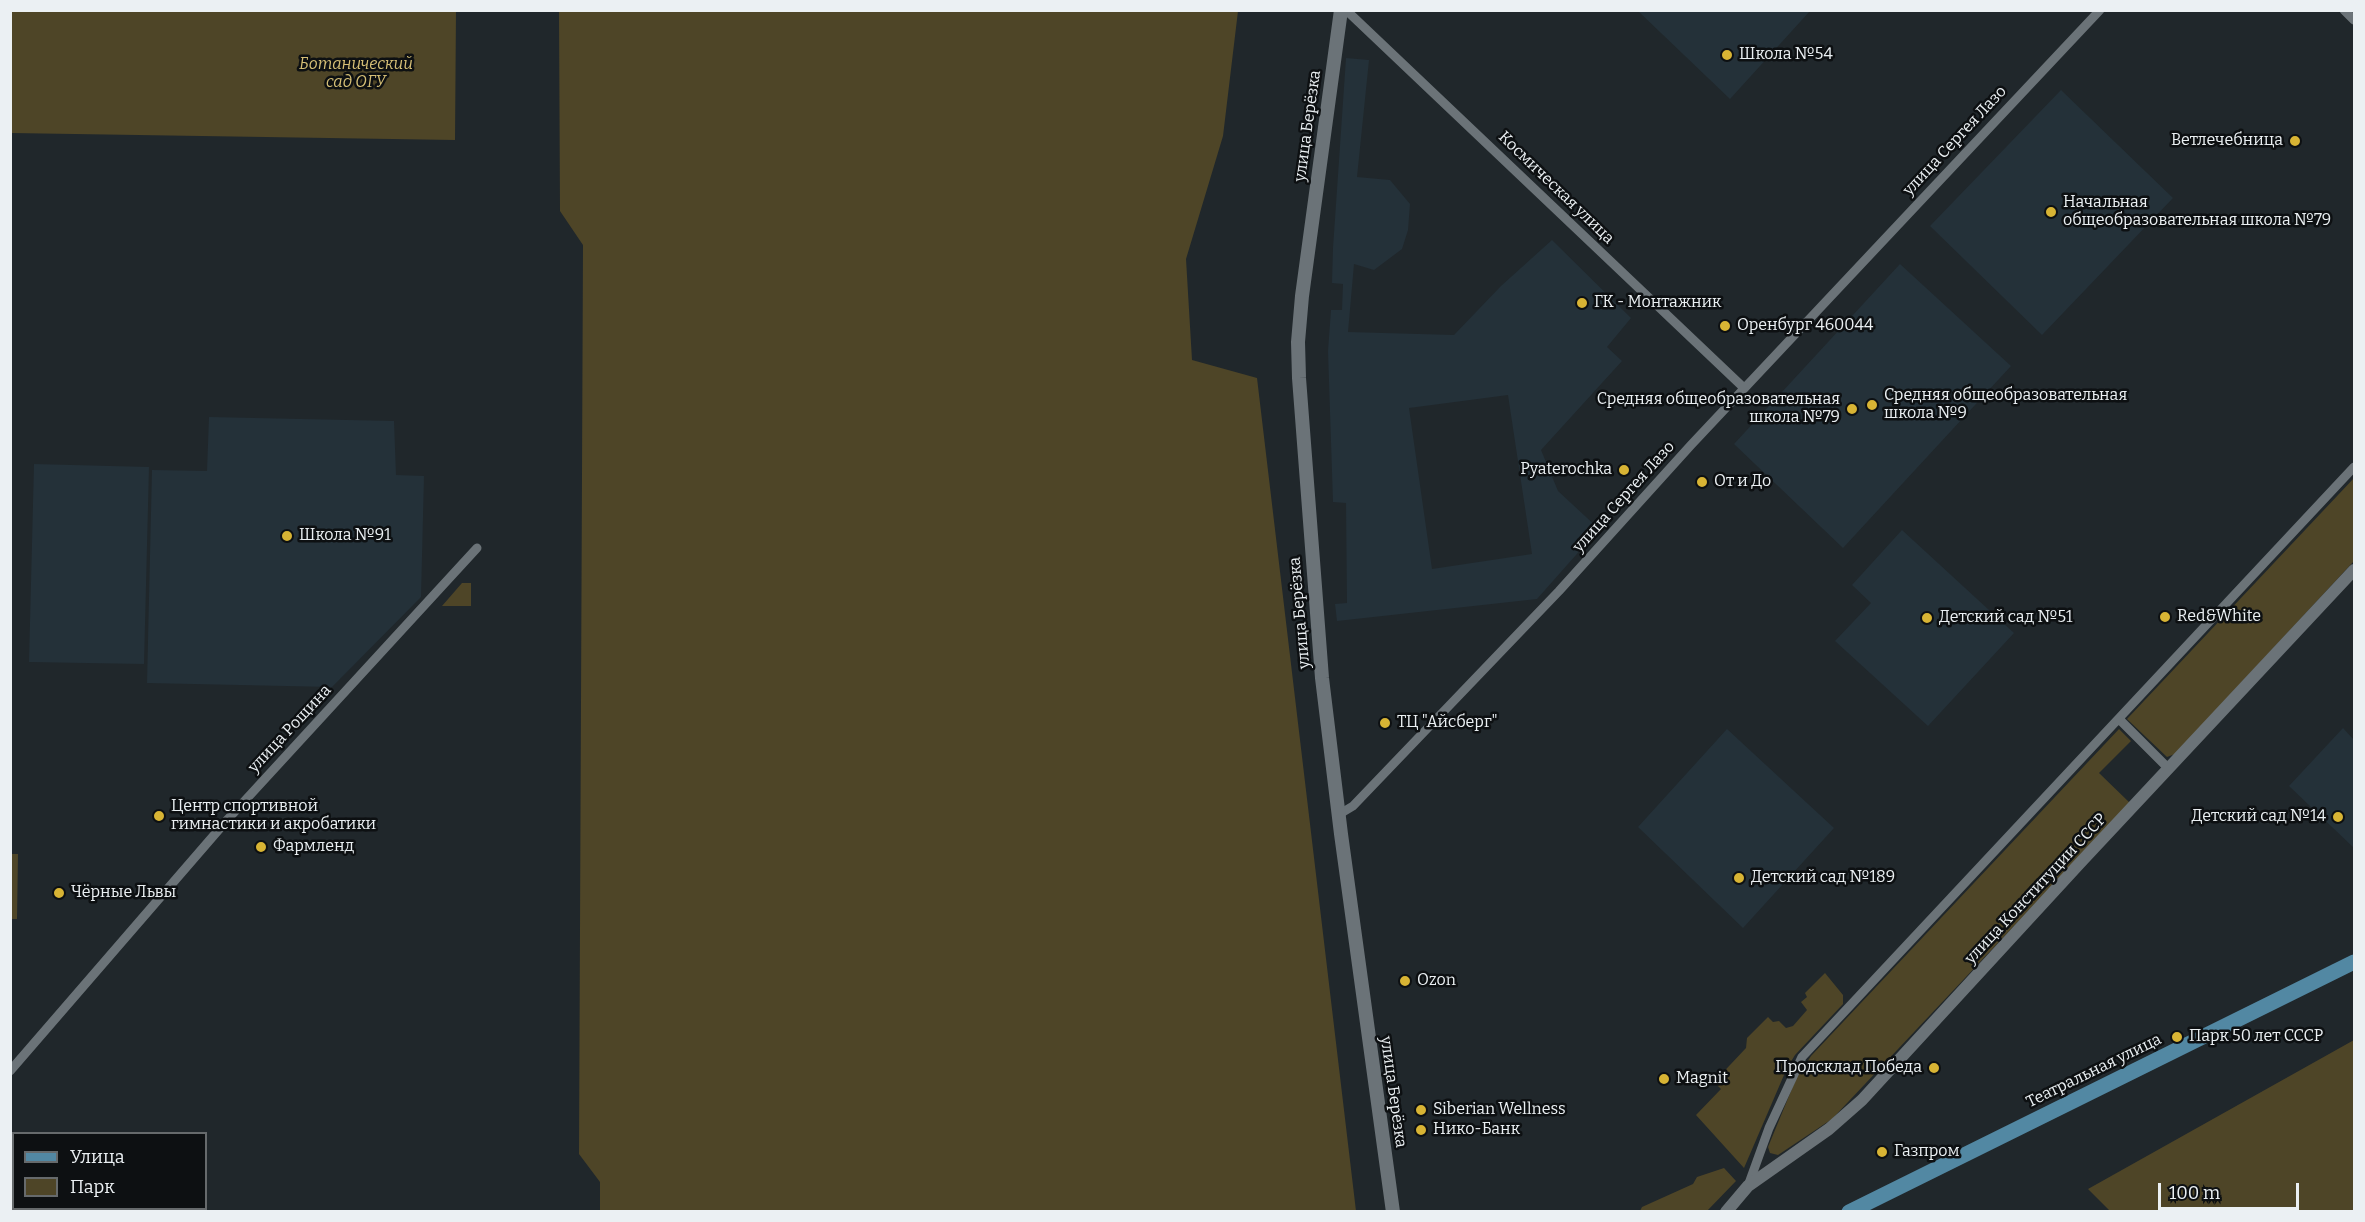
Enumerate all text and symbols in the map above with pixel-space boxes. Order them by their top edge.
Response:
place label: Школа №54 [1739,45,1833,65]
marker: Школа №54 [1720,48,1734,62]
park label: Ботанический сад ОГУ [299,55,413,93]
street label: улица Берёзка [1291,69,1325,183]
street label: улица Сергея Лазо [1899,82,2011,200]
street label: Космическая улица [1494,128,1618,248]
place label: Ветлечебница [2171,131,2283,151]
marker: Ветлечебница [2288,134,2302,148]
place label: Начальная общеобразовательная школа №79 [2063,193,2331,231]
marker: Начальная общеобразовательная школа №79 [2044,205,2058,219]
place label: ГК - Монтажник [1594,293,1722,313]
marker: ГК - Монтажник [1575,296,1589,310]
place label: Оренбург 460044 [1737,316,1873,336]
marker: Оренбург 460044 [1718,319,1732,333]
place label: Средняя общеобразовательная школа №9 [1884,386,2127,424]
place label: Средняя общеобразовательная школа №79 [1597,390,1840,428]
marker: Средняя общеобразовательная школа №9 [1865,398,1879,412]
marker: Средняя общеобразовательная школа №79 [1845,402,1859,416]
street label: улица Сергея Лазо [1569,437,1679,557]
place label: Pyaterochka [1520,460,1612,480]
marker: Pyaterochka [1617,463,1631,477]
place label: От и До [1714,472,1771,492]
marker: От и До [1695,475,1709,489]
place label: Школа №91 [299,526,391,546]
marker: Школа №91 [280,529,294,543]
street label: улица Берёзка [1286,556,1314,670]
place label: Red&White [2177,607,2261,627]
place label: Детский сад №51 [1939,608,2072,628]
marker: Red&White [2158,610,2172,624]
marker: Детский сад №51 [1920,611,1934,625]
street label: улица Рощина [244,681,336,777]
place label: ТЦ "Айсберг" [1397,713,1498,733]
marker: ТЦ "Айсберг" [1378,716,1392,730]
place label: Центр спортивной гимнастики и акробатики [171,797,376,835]
place label: Детский сад №14 [2192,807,2326,827]
marker: Центр спортивной гимнастики и акробатики [152,809,166,823]
street label: улица Конституции СССР [1961,810,2111,968]
marker: Детский сад №14 [2331,810,2345,824]
place label: Фармленд [273,837,354,857]
marker: Фармленд [254,840,268,854]
place label: Детский сад №189 [1751,868,1895,888]
marker: Детский сад №189 [1732,871,1746,885]
place label: Чёрные Львы [71,883,176,903]
marker: Чёрные Львы [52,886,66,900]
place label: Ozon [1417,971,1456,991]
marker: Ozon [1398,974,1412,988]
place label: Парк 50 лет СССР [2189,1027,2323,1047]
street label: Театральная улица [2023,1030,2165,1112]
marker: Парк 50 лет СССР [2170,1030,2184,1044]
street label: улица Берёзка [1376,1035,1410,1149]
place label: Продсклад Победа [1775,1058,1922,1078]
marker: Продсклад Победа [1927,1061,1941,1075]
place label: Magnit [1676,1069,1728,1089]
marker: Magnit [1657,1072,1671,1086]
place label: Siberian Wellness [1433,1100,1566,1120]
marker: Siberian Wellness [1414,1103,1428,1117]
place label: Нико-Банк [1433,1120,1520,1140]
marker: Нико-Банк [1414,1123,1428,1137]
legend [12,1132,207,1210]
place label: Газпром [1894,1142,1960,1162]
marker: Газпром [1875,1145,1889,1159]
text: Улица [70,1146,125,1168]
scale bar [2161,1171,2302,1209]
text: Парк [70,1176,115,1198]
text: 100 m [2169,1182,2220,1204]

